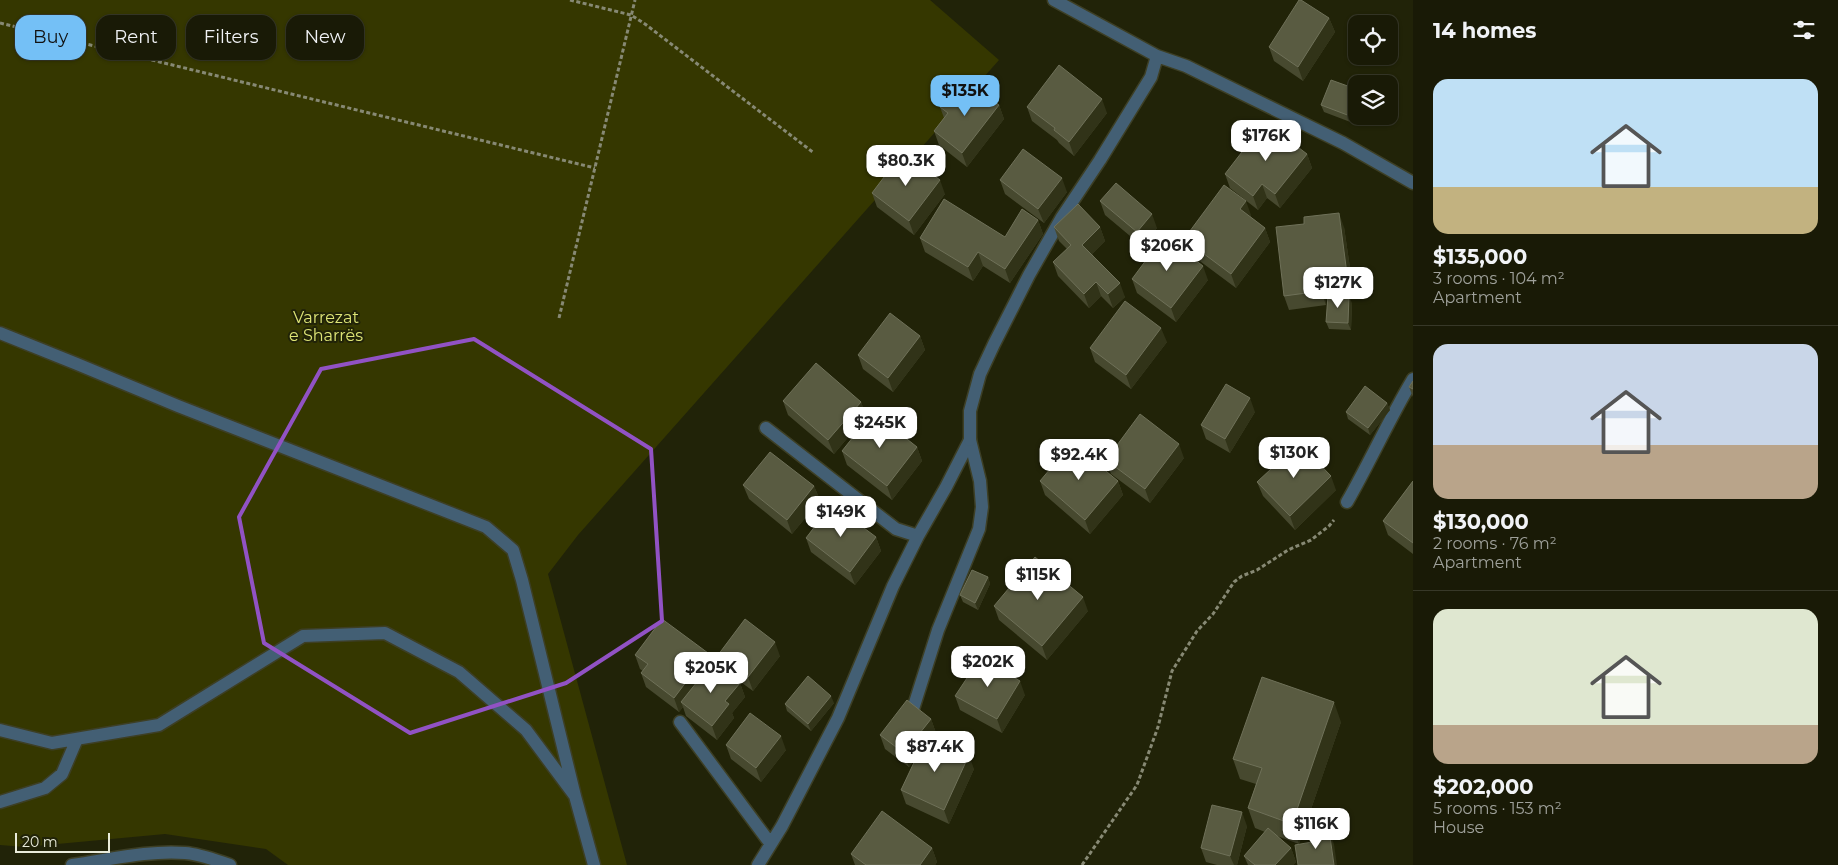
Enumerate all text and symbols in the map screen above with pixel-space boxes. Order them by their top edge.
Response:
chip: Buy [15,15,86,60]
chip: Rent [96,15,176,60]
chip: Filters [186,15,276,60]
chip: New [286,15,364,60]
map controls [1348,15,1398,125]
button: locate [1348,15,1398,65]
icon: filters [1790,16,1818,44]
text: 14 homes [1433,18,1537,43]
pin: $135K [930,74,1000,117]
button: layers [1348,75,1398,125]
text: $135K [942,81,989,100]
icon: home [1581,111,1671,201]
pin: $176K [1231,120,1301,162]
text: $176K [1242,126,1290,145]
pin: $80.3K [865,144,947,187]
text: $80.3K [877,151,935,170]
pin: $206K [1132,230,1202,272]
text: $206K [1141,236,1193,255]
text: $135,000 [1433,244,1527,269]
pin: $127K [1303,266,1373,309]
text: 3 rooms · 104 m² [1433,269,1565,288]
text: $127K [1314,273,1362,292]
text: Apartment [1433,288,1522,307]
park label: Varrezat e Sharrës [289,308,363,345]
icon: home [1581,377,1671,467]
pin: $245K [845,406,915,449]
text: $245K [854,413,906,432]
pin: $130K [1259,436,1329,479]
pin: $92.4K [1038,438,1120,481]
text: $130K [1270,443,1318,462]
text: $92.4K [1051,445,1107,464]
pin: $149K [806,496,876,538]
text: $149K [816,502,866,521]
text: $130,000 [1433,509,1529,534]
text: 2 rooms · 76 m² [1433,534,1557,553]
text: Apartment [1433,553,1522,572]
pin: $115K [1003,558,1073,601]
text: $115K [1016,565,1060,584]
icon: home [1581,642,1671,732]
pin: $202K [953,646,1023,688]
pin: $205K [676,652,746,694]
text: $202K [962,652,1014,671]
text: $205K [685,658,737,677]
pin: $87.4K [894,730,976,773]
text: $87.4K [907,737,963,756]
text: $202,000 [1433,774,1534,799]
text: 5 rooms · 153 m² [1433,799,1562,818]
pin: $116K [1281,808,1351,850]
text: $116K [1294,814,1338,833]
text: House [1433,818,1484,837]
scale bar [15,830,110,853]
text: 20 m [22,833,58,851]

